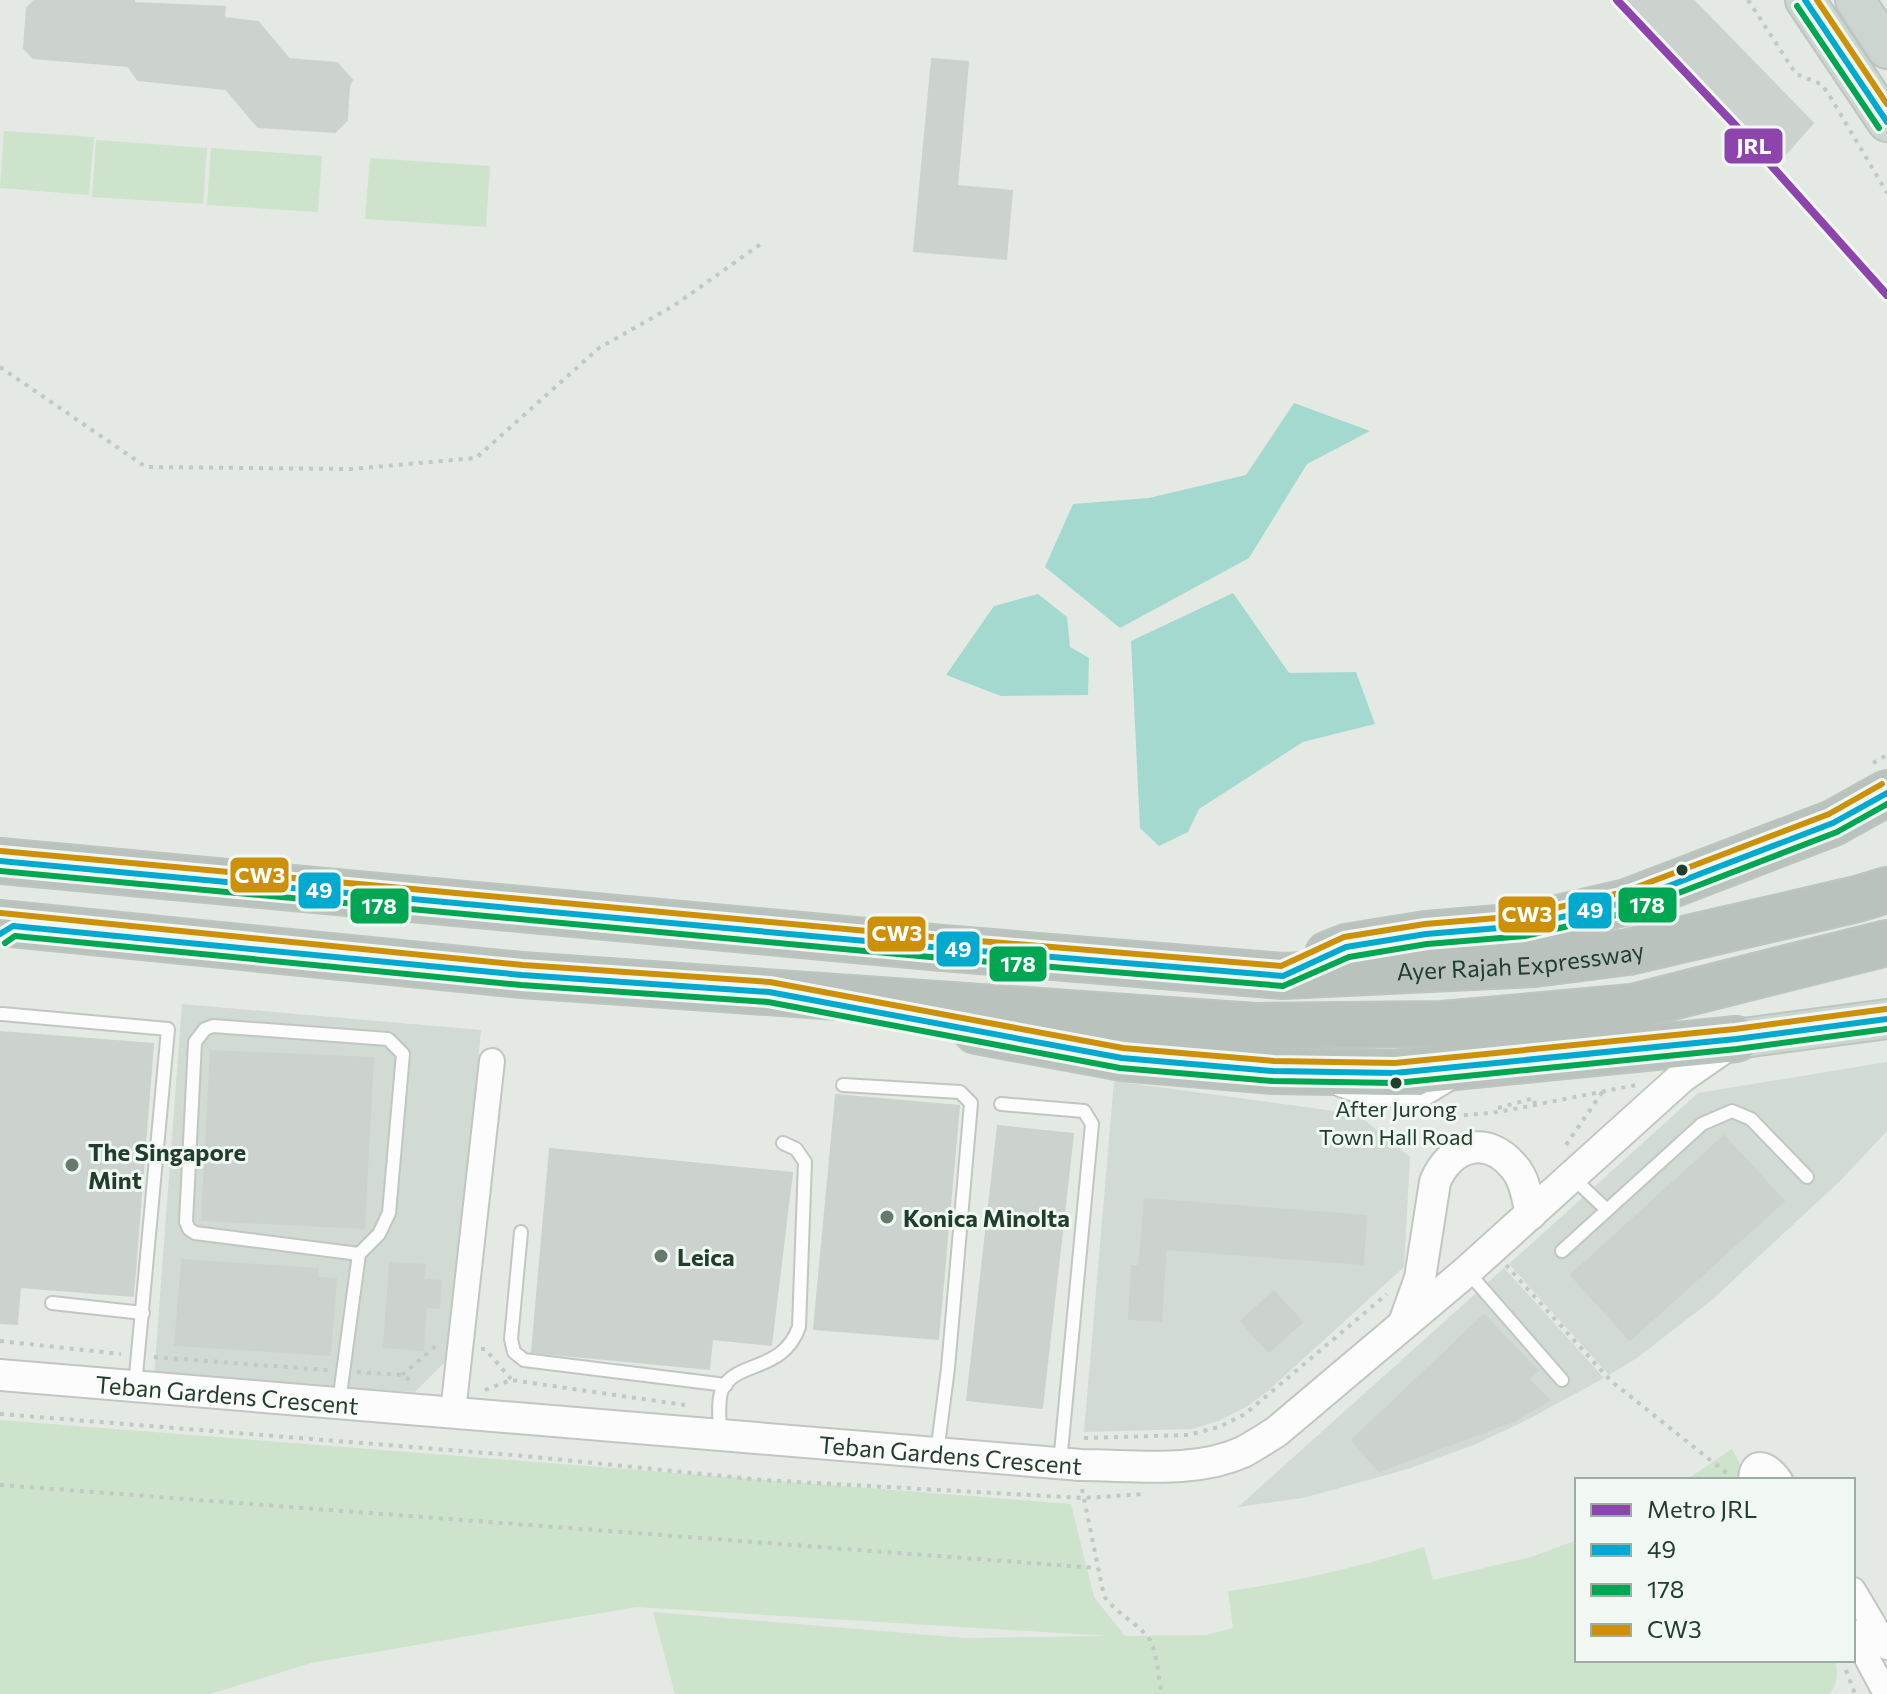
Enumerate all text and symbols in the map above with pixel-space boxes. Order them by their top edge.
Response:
line badge: JRL [1723,127,1784,165]
text: JRL [1736,132,1772,159]
line badge: CW3 [229,856,290,894]
text: CW3 [235,861,285,888]
unlabelled marker [1674,862,1690,878]
line badge: 49 [297,871,342,910]
text: 49 [305,876,333,903]
line badge: 178 [1617,886,1678,924]
line badge: 178 [349,887,410,925]
line badge: 49 [1567,891,1613,930]
text: 178 [1629,891,1665,918]
text: 178 [361,892,397,919]
line badge: CW3 [1497,895,1557,934]
text: 49 [1576,896,1604,923]
text: CW3 [1502,900,1552,927]
line badge: CW3 [866,915,927,953]
text: CW3 [872,919,922,946]
line badge: 49 [935,930,981,968]
street label: Ayer Rajah Expressway [1396,934,1647,985]
text: 49 [944,935,972,962]
line badge: 178 [988,945,1048,983]
text: 178 [1000,950,1036,977]
marker: After Jurong Town Hall Road [1388,1075,1404,1091]
place label: After Jurong Town Hall Road [1319,1095,1473,1150]
place label: The Singapore Mint [88,1137,246,1194]
marker: The Singapore Mint [63,1156,81,1174]
place label: Konica Minolta [903,1203,1070,1232]
marker: Konica Minolta [878,1208,896,1226]
place label: Leica [677,1242,735,1271]
marker: Leica [652,1247,670,1265]
street label: Teban Gardens Crescent [95,1369,360,1419]
street label: Teban Gardens Crescent [818,1429,1084,1480]
legend [1575,1478,1855,1662]
text: Metro JRL [1647,1494,1757,1523]
text: 49 [1647,1534,1676,1563]
text: 178 [1647,1574,1684,1603]
text: CW3 [1647,1614,1702,1643]

